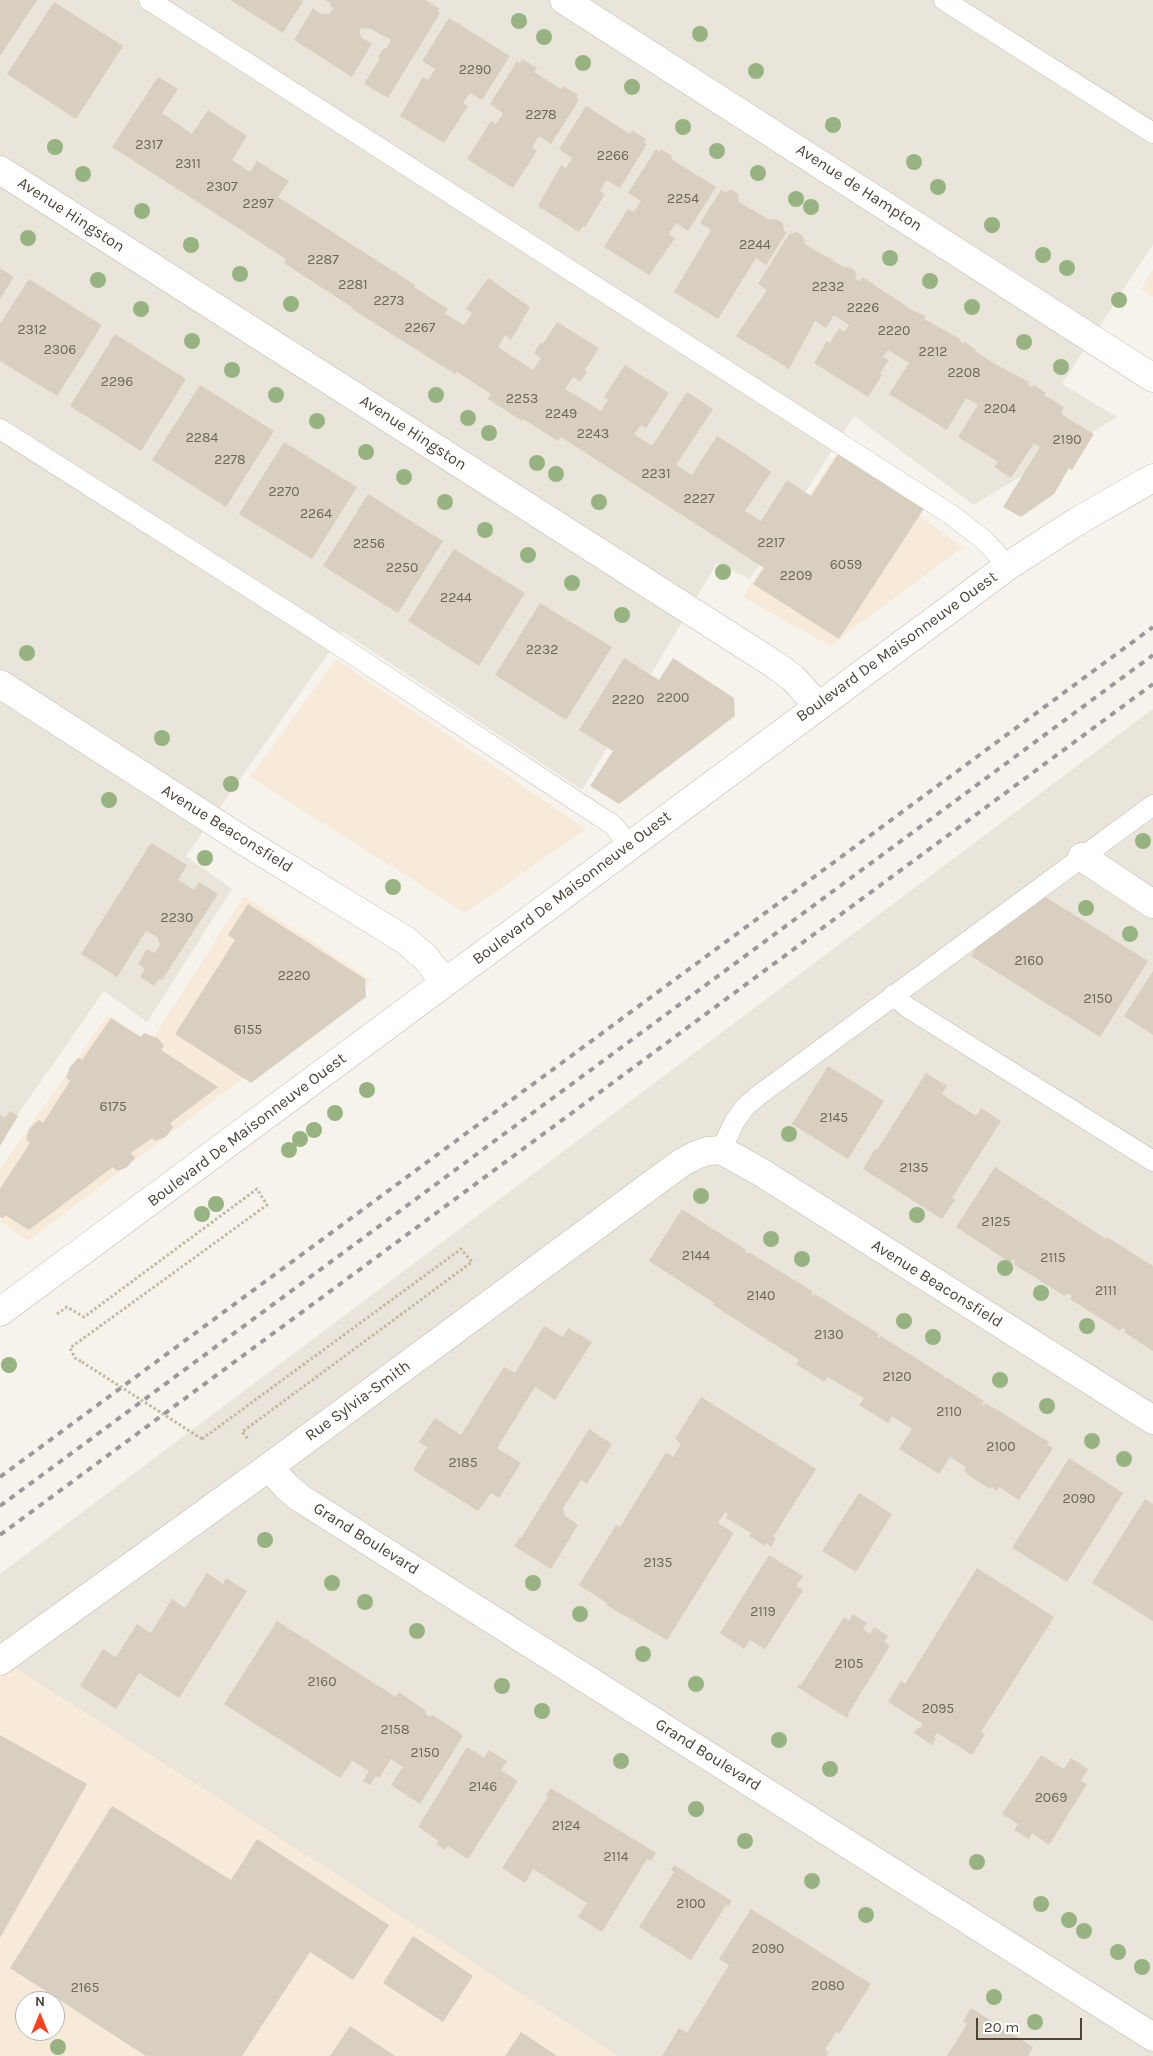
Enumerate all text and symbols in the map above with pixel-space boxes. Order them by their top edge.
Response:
house number: 2290 [459,62,491,78]
house number: 2278 [525,107,557,123]
house number: 2317 [135,137,163,153]
street label: Avenue de Hampton [792,140,926,236]
house number: 2266 [597,148,629,164]
house number: 2311 [175,156,201,172]
street label: Avenue Hingston [14,173,128,257]
house number: 2307 [206,179,238,195]
house number: 2254 [667,191,699,207]
house number: 2297 [243,196,273,212]
house number: 2244 [739,237,771,253]
house number: 2287 [307,252,339,268]
house number: 2281 [338,277,368,293]
house number: 2232 [812,279,844,295]
house number: 2273 [373,293,405,309]
house number: 2226 [847,300,879,316]
house number: 2267 [405,320,435,336]
house number: 2312 [17,322,47,338]
house number: 2220 [878,323,910,339]
house number: 2306 [44,342,76,358]
house number: 2212 [919,344,947,360]
house number: 2208 [947,365,981,381]
house number: 2296 [101,374,133,390]
street label: Avenue Hingston [356,391,470,475]
house number: 2253 [506,391,538,407]
house number: 2204 [984,401,1016,417]
house number: 2249 [545,406,577,422]
house number: 2243 [577,426,609,442]
house number: 2284 [186,430,218,446]
house number: 2190 [1052,432,1082,448]
house number: 2278 [214,452,246,468]
house number: 2231 [641,466,671,482]
house number: 2270 [268,484,300,500]
house number: 2227 [684,491,714,507]
house number: 2264 [300,506,332,522]
house number: 2217 [757,535,785,551]
house number: 2256 [353,536,385,552]
house number: 6059 [830,557,862,573]
house number: 2250 [386,560,418,576]
house number: 2209 [780,568,812,584]
street label: Boulevard De Maisonneuve Ouest [793,568,1001,726]
house number: 2244 [440,590,472,606]
house number: 2232 [526,642,558,658]
house number: 2200 [657,690,689,706]
house number: 2220 [612,692,644,708]
street label: Avenue Beaconsfield [158,781,296,877]
street label: Boulevard De Maisonneuve Ouest [469,807,675,969]
house number: 2230 [161,910,193,926]
house number: 2160 [1014,953,1044,969]
house number: 2220 [278,968,310,984]
house number: 2150 [1084,991,1112,1007]
house number: 6155 [234,1022,262,1038]
street label: Boulevard De Maisonneuve Ouest [144,1049,350,1211]
house number: 6175 [99,1099,127,1115]
house number: 2145 [820,1110,848,1126]
house number: 2135 [900,1160,928,1176]
house number: 2125 [982,1214,1010,1230]
street label: Avenue Beaconsfield [868,1236,1006,1332]
house number: 2144 [682,1248,710,1264]
house number: 2115 [1040,1250,1066,1266]
house number: 2111 [1095,1283,1117,1299]
house number: 2140 [747,1288,775,1304]
house number: 2130 [814,1327,844,1343]
street label: Rue Sylvia-Smith [302,1356,414,1446]
house number: 2120 [882,1369,912,1385]
house number: 2110 [936,1404,962,1420]
house number: 2100 [986,1439,1016,1455]
house number: 2185 [448,1455,478,1471]
house number: 2090 [1063,1491,1095,1507]
street label: Grand Boulevard [310,1499,422,1579]
house number: 2135 [644,1555,672,1571]
house number: 2119 [750,1604,776,1620]
house number: 2105 [835,1656,863,1672]
house number: 2160 [307,1674,337,1690]
house number: 2095 [922,1701,954,1717]
street label: Grand Boulevard [652,1715,764,1795]
house number: 2158 [380,1722,410,1738]
house number: 2150 [411,1745,439,1761]
house number: 2146 [469,1779,497,1795]
house number: 2069 [1035,1790,1067,1806]
house number: 2124 [552,1818,580,1834]
house number: 2114 [603,1849,629,1865]
house number: 2100 [676,1896,706,1912]
house number: 2090 [752,1941,784,1957]
house number: 2080 [811,1978,845,1994]
house number: 2165 [71,1980,99,1996]
north arrow [15,1991,65,2041]
text: N [35,1993,45,2010]
scale bar [978,2008,1084,2040]
text: 20 m [984,2018,1019,2036]

